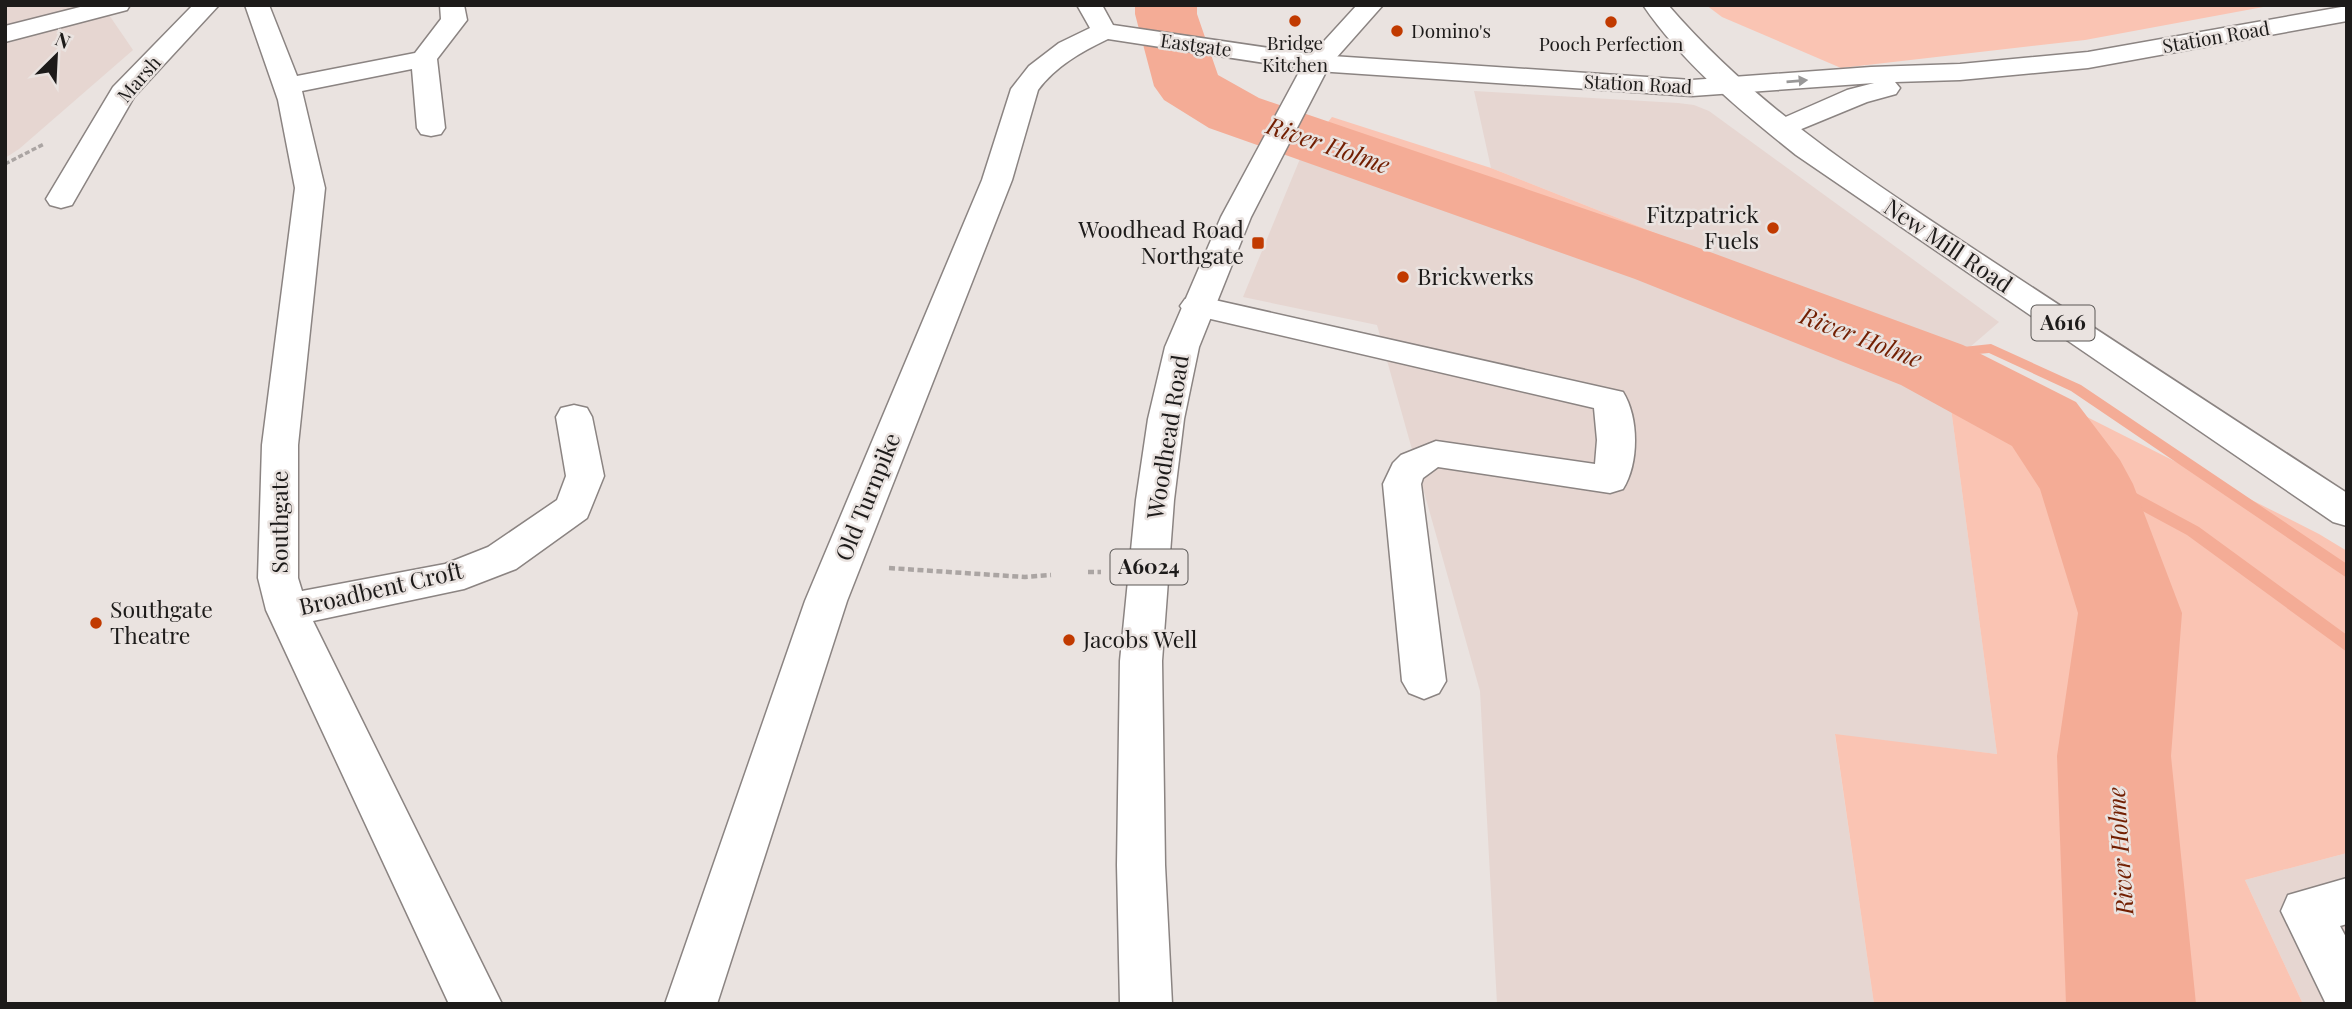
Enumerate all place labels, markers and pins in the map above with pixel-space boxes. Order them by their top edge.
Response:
marker: Bridge Kitchen [1287,13,1303,29]
marker: Pooch Perfection [1603,14,1619,30]
place label: Domino's [1411,17,1491,43]
marker: Domino's [1389,23,1405,39]
place label: Bridge Kitchen [1262,29,1329,77]
place label: Pooch Perfection [1539,30,1684,56]
place label: Fitzpatrick Fuels [1646,198,1759,255]
place label: Woodhead Road Northgate [1077,213,1244,270]
marker: Fitzpatrick Fuels [1765,220,1781,236]
marker: Woodhead Road Northgate [1250,235,1266,251]
place label: Brickwerks [1417,260,1534,291]
marker: Brickwerks [1395,269,1411,285]
place label: Southgate Theatre [110,593,213,650]
marker: Southgate Theatre [88,615,104,631]
place label: Jacobs Well [1082,623,1198,654]
marker: Jacobs Well [1061,632,1077,648]

